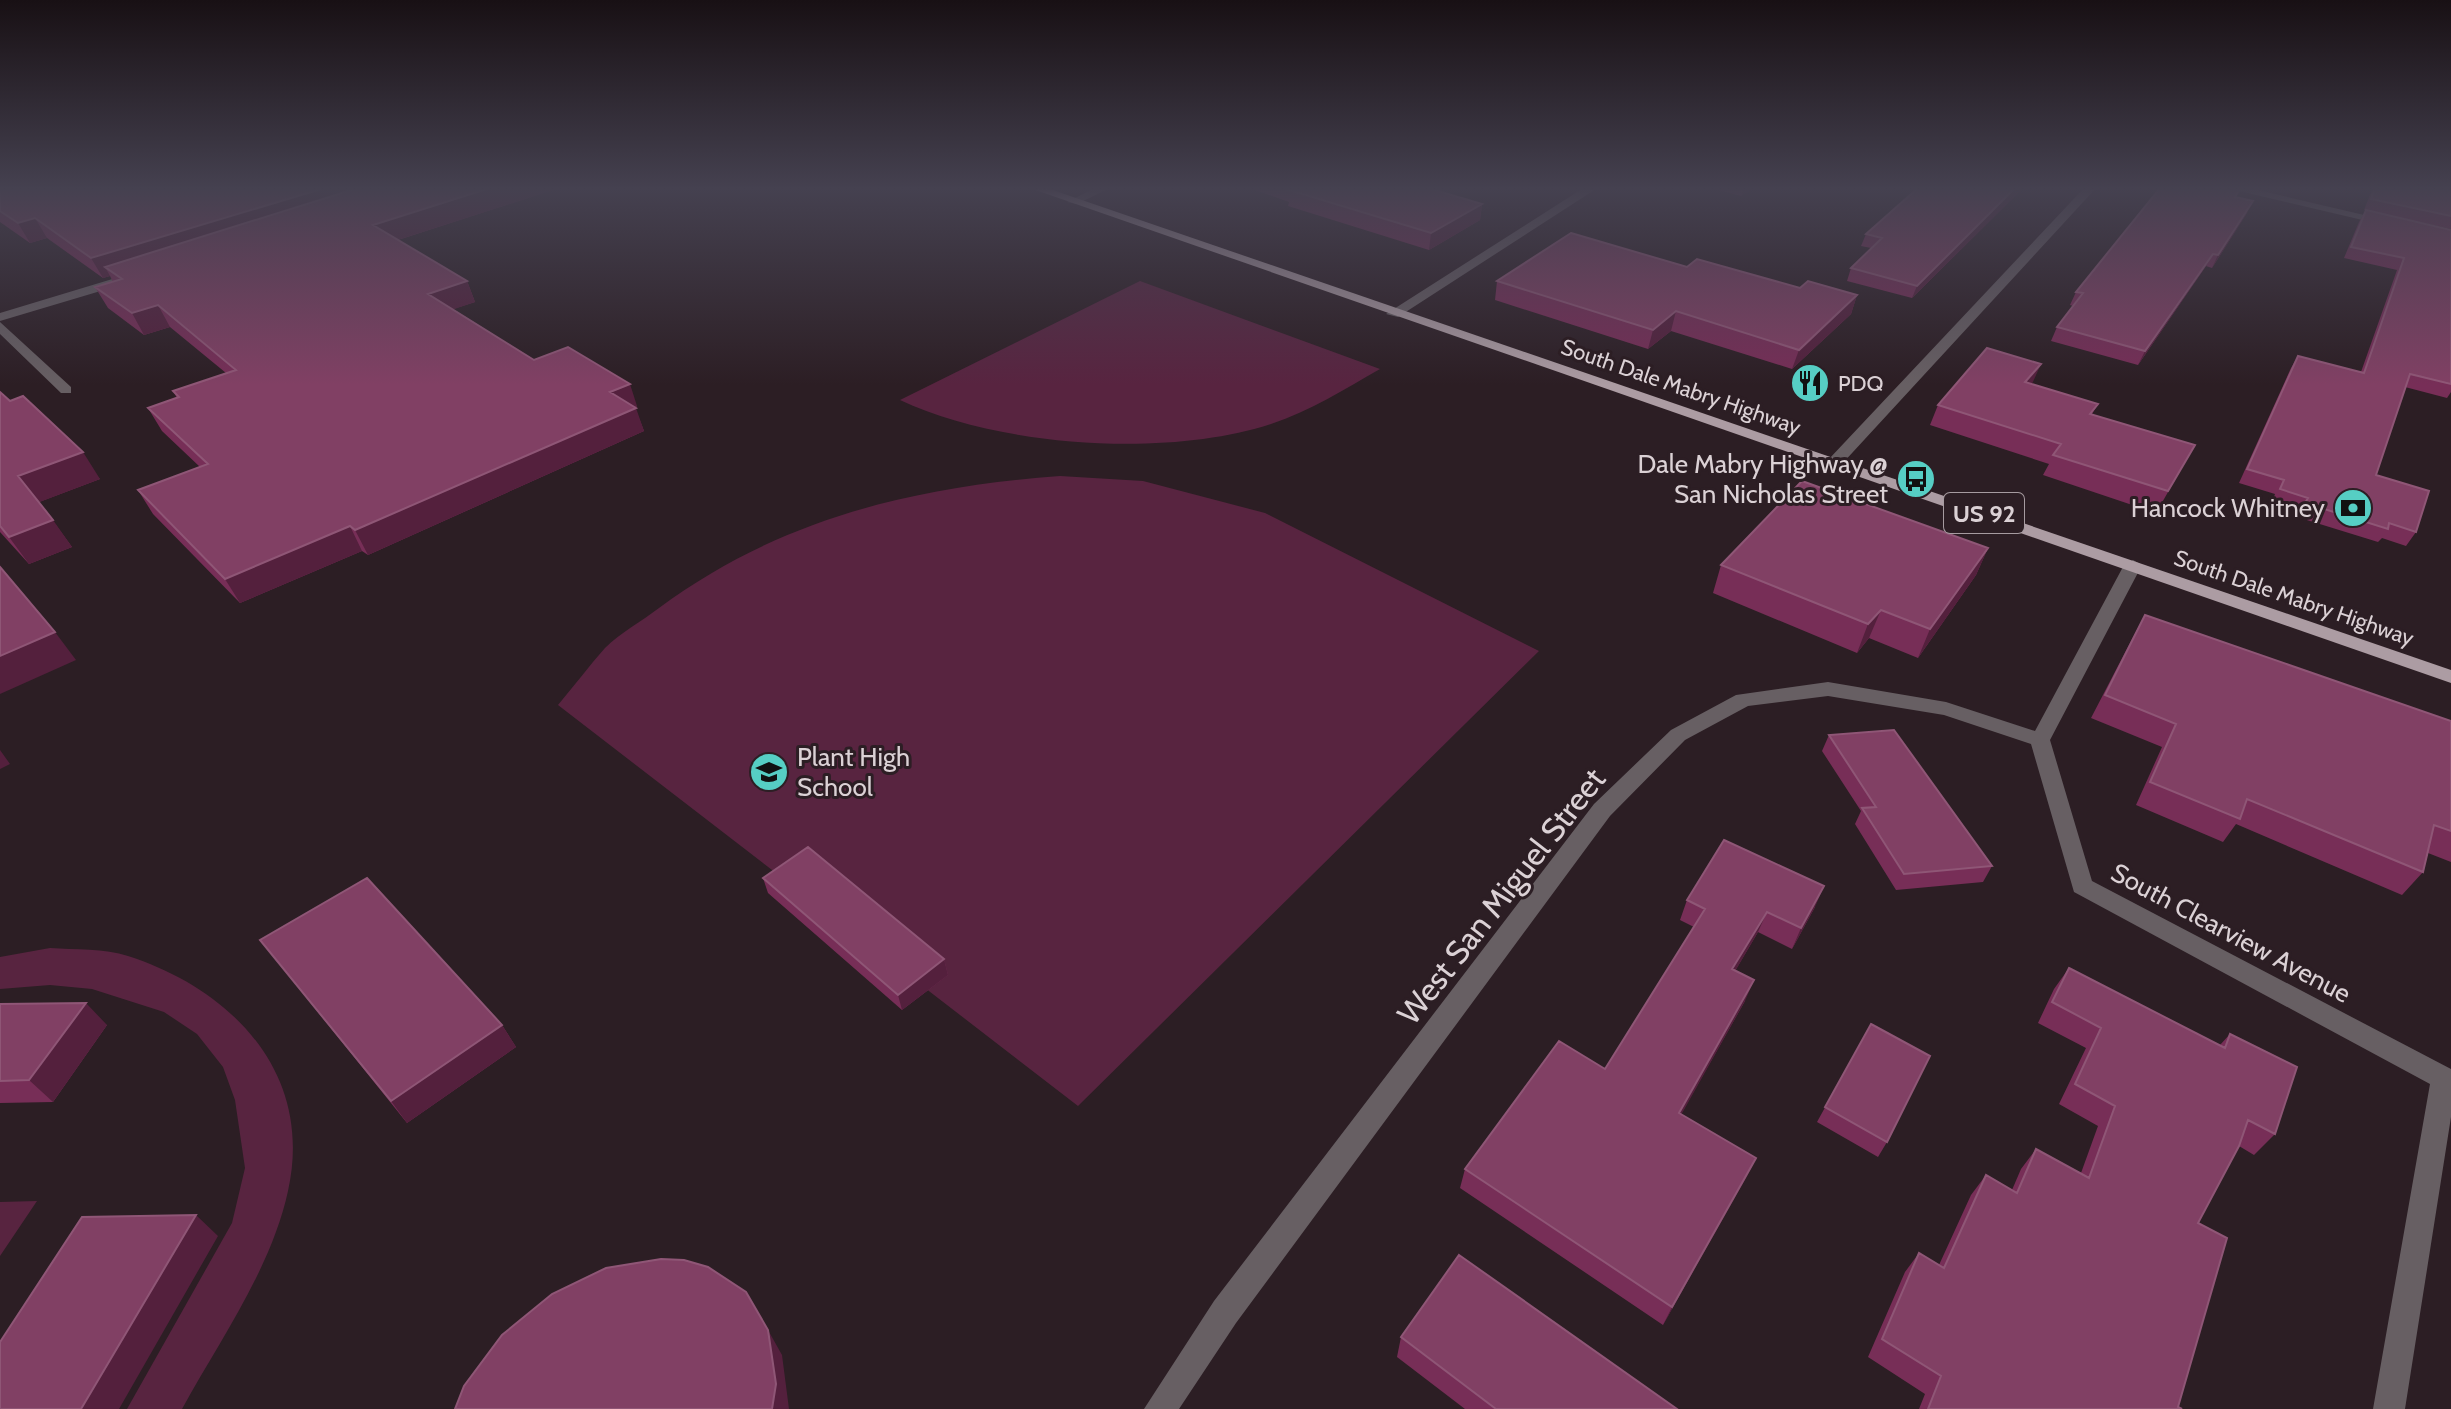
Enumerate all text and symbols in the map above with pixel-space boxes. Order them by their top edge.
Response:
street label: South Dale Mabry Highway [1558,333,1804,441]
restaurant icon: PDQ [1789,362,1831,404]
place label: PDQ [1838,370,1884,397]
place label: Dale Mabry Highway @ San Nicholas Street [1638,448,1888,510]
bus stop icon: Dale Mabry Highway @ San Nicholas Street [1895,458,1937,500]
bank icon: Hancock Whitney [2332,487,2374,529]
place label: Hancock Whitney [2131,492,2325,524]
road number: US 92 [1944,493,2024,533]
street label: South Dale Mabry Highway [2171,544,2417,652]
place label: Plant High School [797,741,910,803]
school or university icon: Plant High School [748,751,790,793]
street label: West San Miguel Street [1389,760,1613,1032]
street label: South Clearview Avenue [2106,856,2356,1010]

